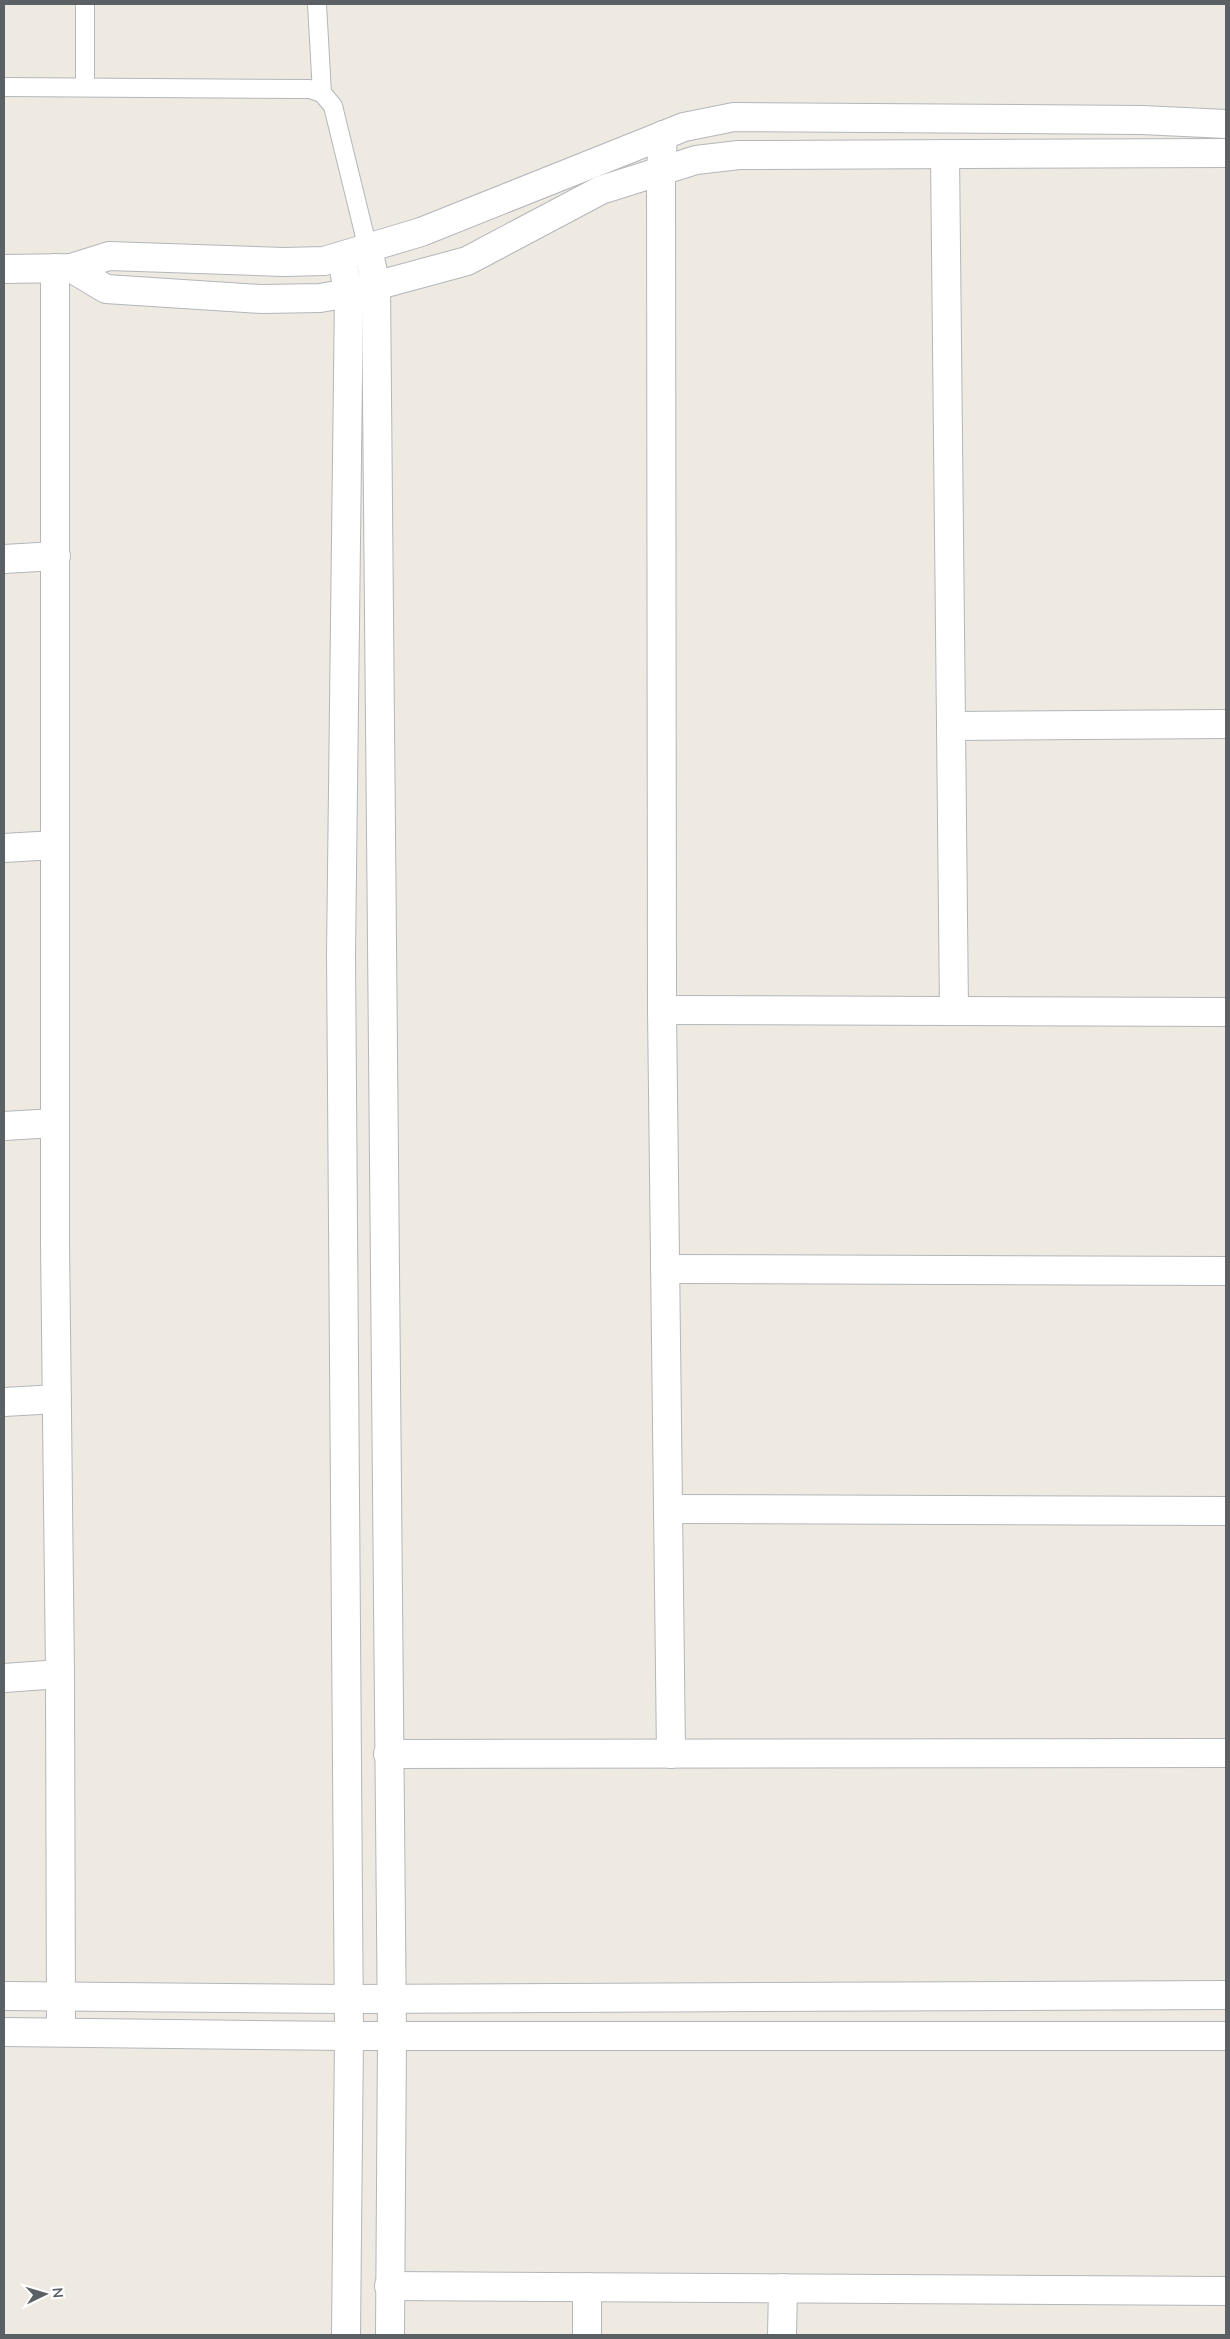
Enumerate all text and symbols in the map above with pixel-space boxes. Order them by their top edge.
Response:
north arrow [20,2269,70,2319]
text: N [48,2287,67,2299]

